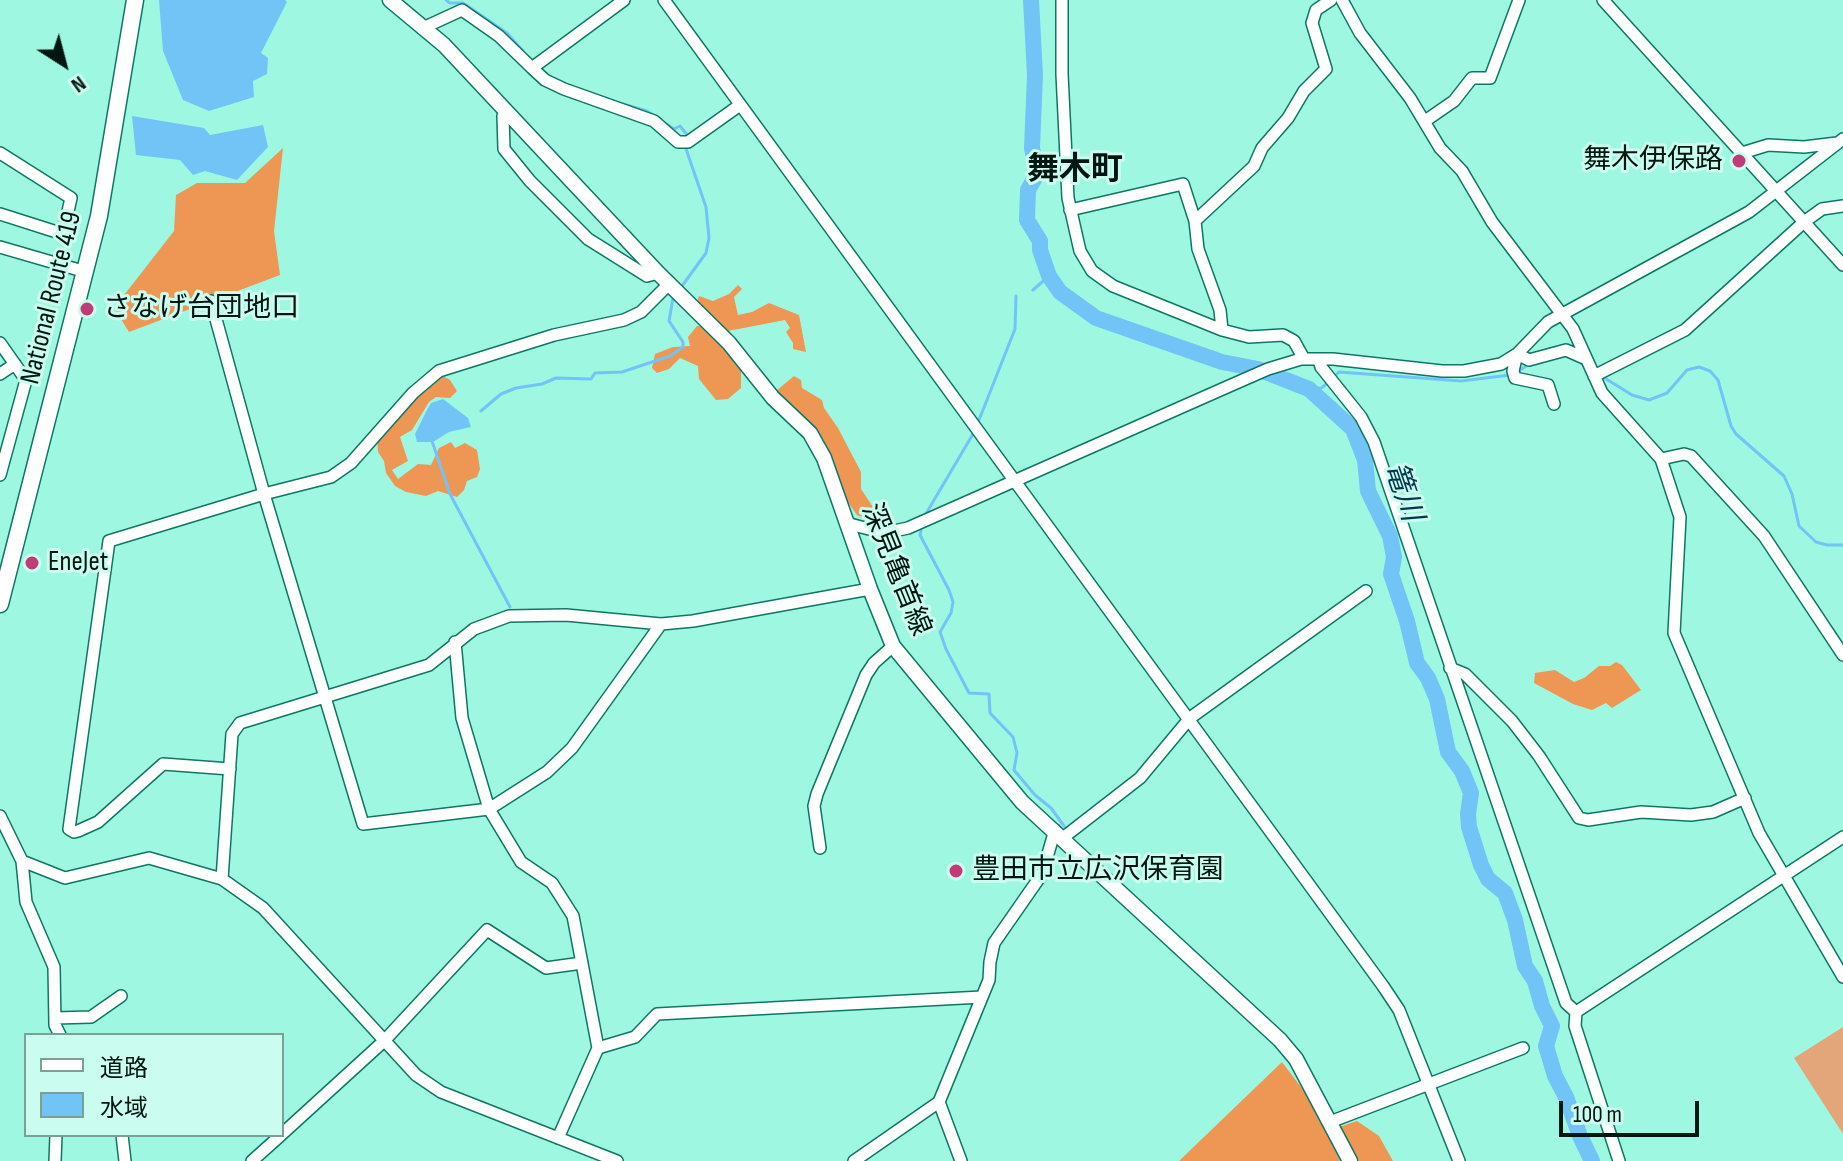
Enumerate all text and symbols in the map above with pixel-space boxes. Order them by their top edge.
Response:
north arrow [24,24,104,104]
text: N [66,69,91,98]
place label: 舞木伊保路 [1583,144,1723,178]
district label: 舞木町 [1027,152,1123,190]
marker: 舞木伊保路 [1730,152,1748,170]
street label: National Route 419 [14,208,90,388]
place label: さなげ台団地口 [103,292,299,326]
marker: さなげ台団地口 [78,300,96,318]
water label: 篭川 [1375,458,1429,526]
street label: 深見亀首線 [853,499,937,641]
place label: EneJet [48,546,108,580]
marker: EneJet [23,554,41,572]
place label: 豊田市立広沢保育園 [972,854,1224,888]
marker: 豊田市立広沢保育園 [947,862,965,880]
legend [24,1033,284,1137]
text: 道路 [100,1054,148,1083]
scale bar [1563,1085,1703,1135]
text: 水域 [100,1094,148,1123]
text: 100 m [1573,1100,1622,1129]

